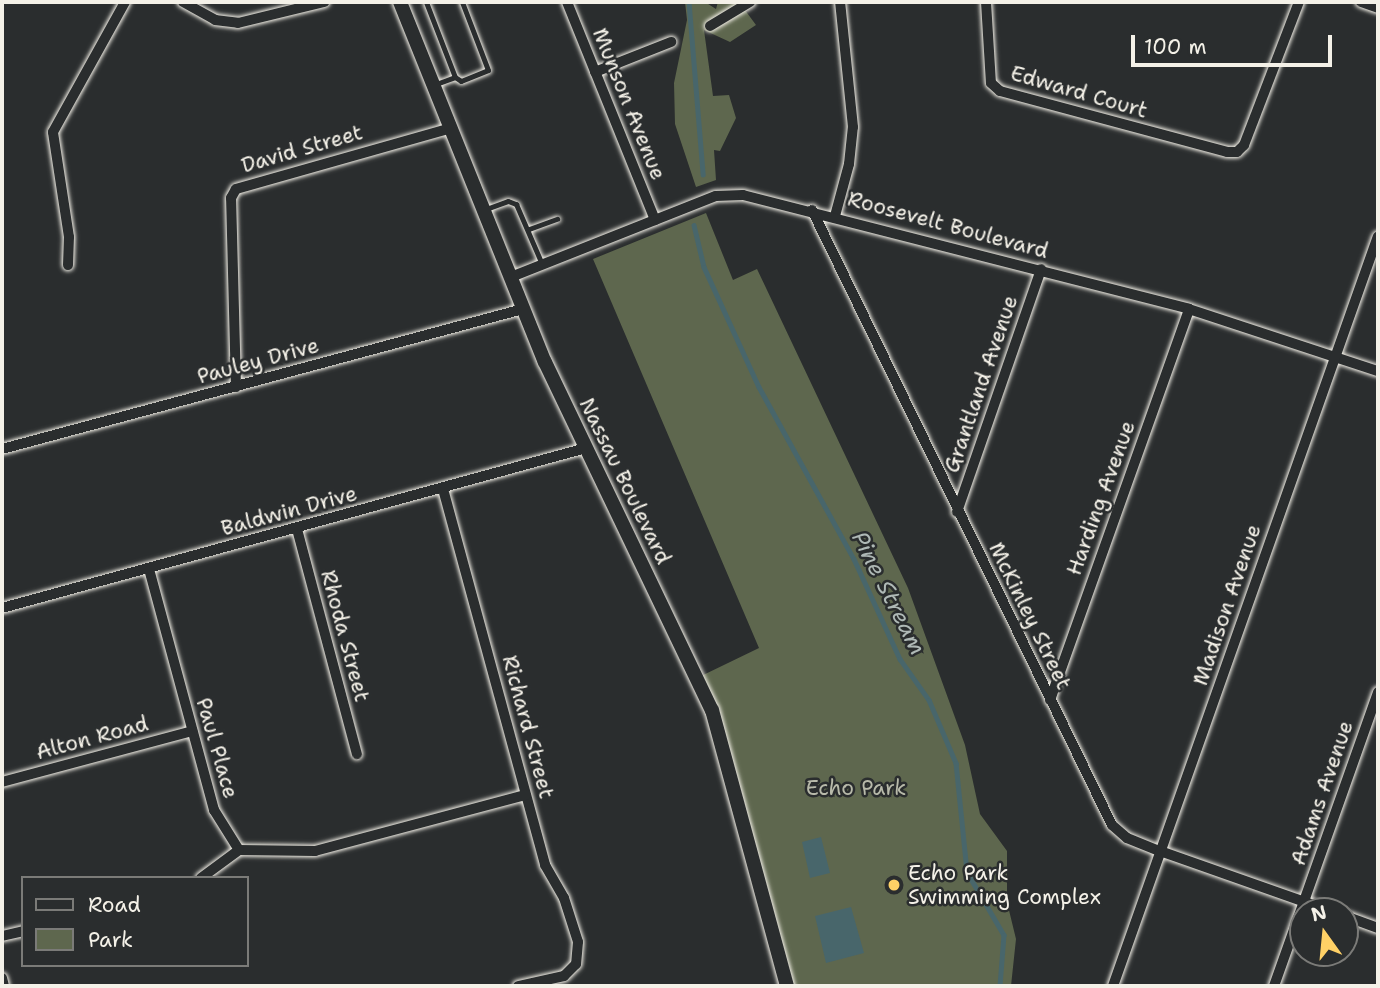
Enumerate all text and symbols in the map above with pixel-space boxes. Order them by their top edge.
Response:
scale bar [1135,21,1336,65]
street label: Munson Avenue [587,24,671,184]
text: 100 m [1144,33,1207,61]
street label: Edward Court [1008,60,1150,124]
street label: David Street [239,120,365,178]
street label: Roosevelt Boulevard [845,186,1051,264]
street label: Grantland Avenue [939,292,1023,476]
street label: Pauley Drive [194,333,322,389]
street label: Nassau Boulevard [574,394,676,568]
street label: Harding Avenue [1061,417,1141,579]
street label: Baldwin Drive [218,481,360,541]
street label: Madison Avenue [1188,521,1266,689]
water label: Pine Stream [846,527,932,659]
street label: McKinley Street [983,538,1077,694]
street label: Rhoda Street [315,567,375,705]
street label: Richard Street [497,653,559,801]
street label: Paul Place [191,695,243,801]
street label: Alton Road [33,711,151,765]
street label: Adams Avenue [1285,717,1359,869]
park label: Echo Park [806,775,906,801]
place label: Echo Park Swimming Complex [908,860,1101,910]
legend [21,876,248,967]
marker: Echo Park Swimming Complex [886,877,902,893]
text: Road [88,891,141,919]
north arrow [1289,897,1359,967]
text: N [1308,899,1329,927]
text: Park [88,926,133,954]

